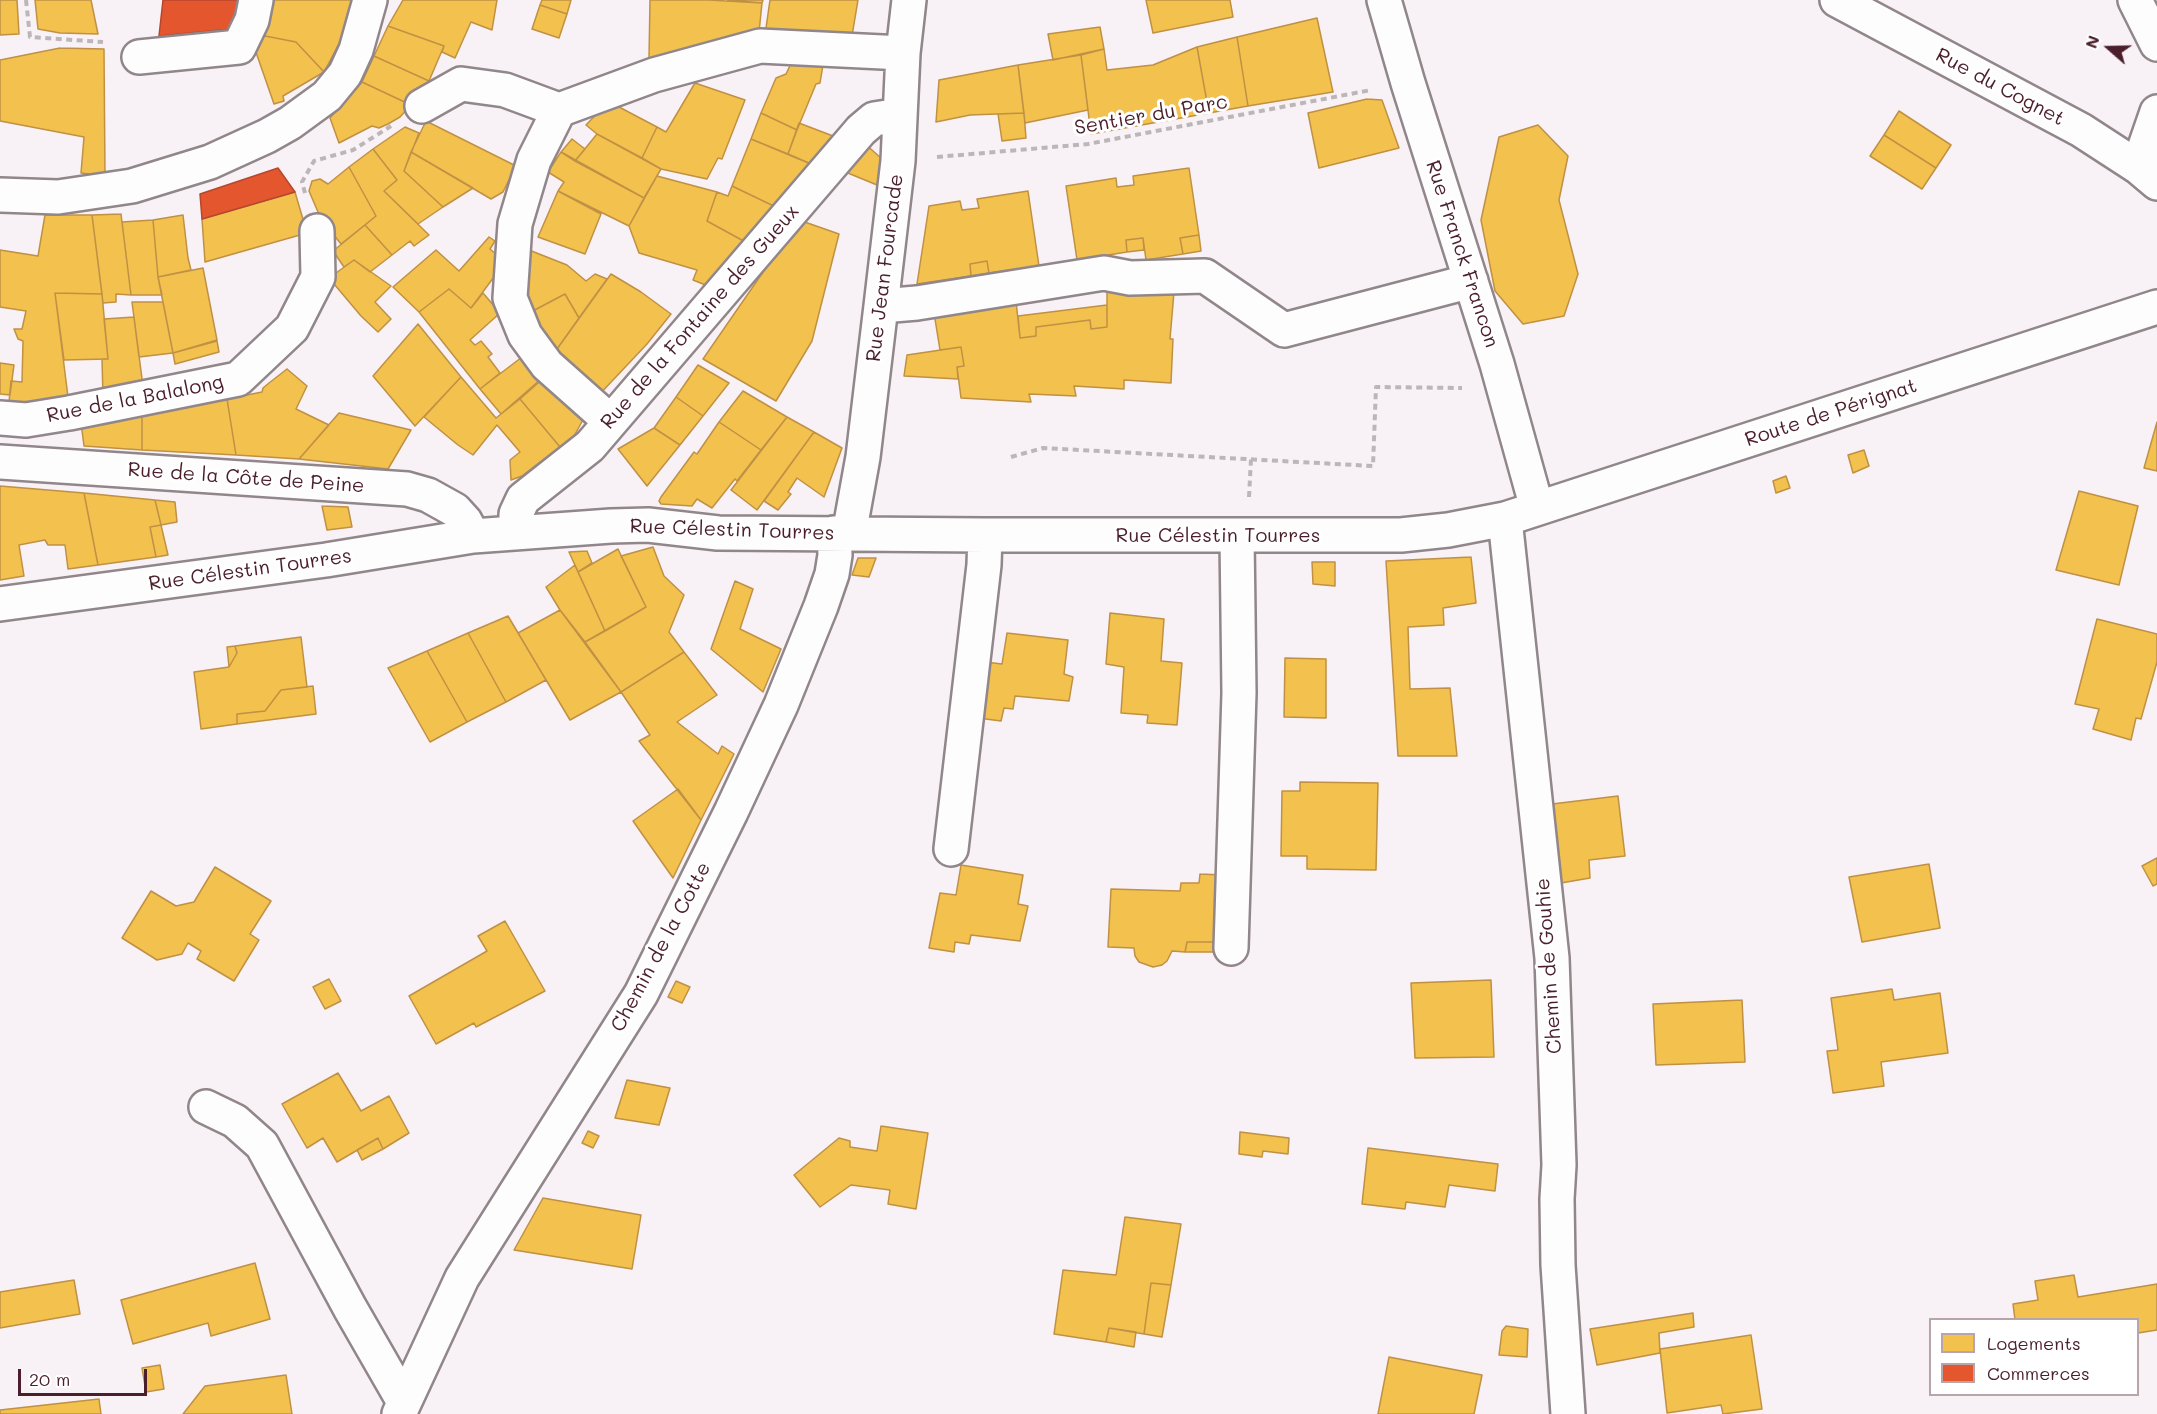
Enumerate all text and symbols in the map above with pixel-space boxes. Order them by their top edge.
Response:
north arrow [2079,18,2139,78]
text: N [2080,32,2104,51]
street label: Rue du Cognet [1931,43,2069,131]
street label: Sentier du Parc [1073,90,1229,140]
street label: Rue Franck Francon [1420,157,1504,351]
street label: Rue Jean Fourcade [862,173,908,363]
street label: Rue de la Fontaine des Gueux [596,200,804,434]
street label: Rue de la Balalong [44,370,226,428]
street label: Route de Pérignat [1742,374,1920,452]
street label: Rue de la Côte de Peine [127,458,365,498]
street label: Rue Célestin Tourres [629,514,835,546]
street label: Rue Célestin Tourres [1116,524,1320,548]
street label: Rue Célestin Tourres [147,544,353,596]
street label: Chemin de la Cotte [606,858,716,1036]
street label: Chemin de Gouhie [1531,877,1567,1055]
legend [1929,1318,2139,1396]
text: Logements [1987,1331,2081,1355]
scale bar [21,1357,150,1395]
text: Commerces [1987,1361,2090,1385]
text: 20 m [29,1367,70,1391]

